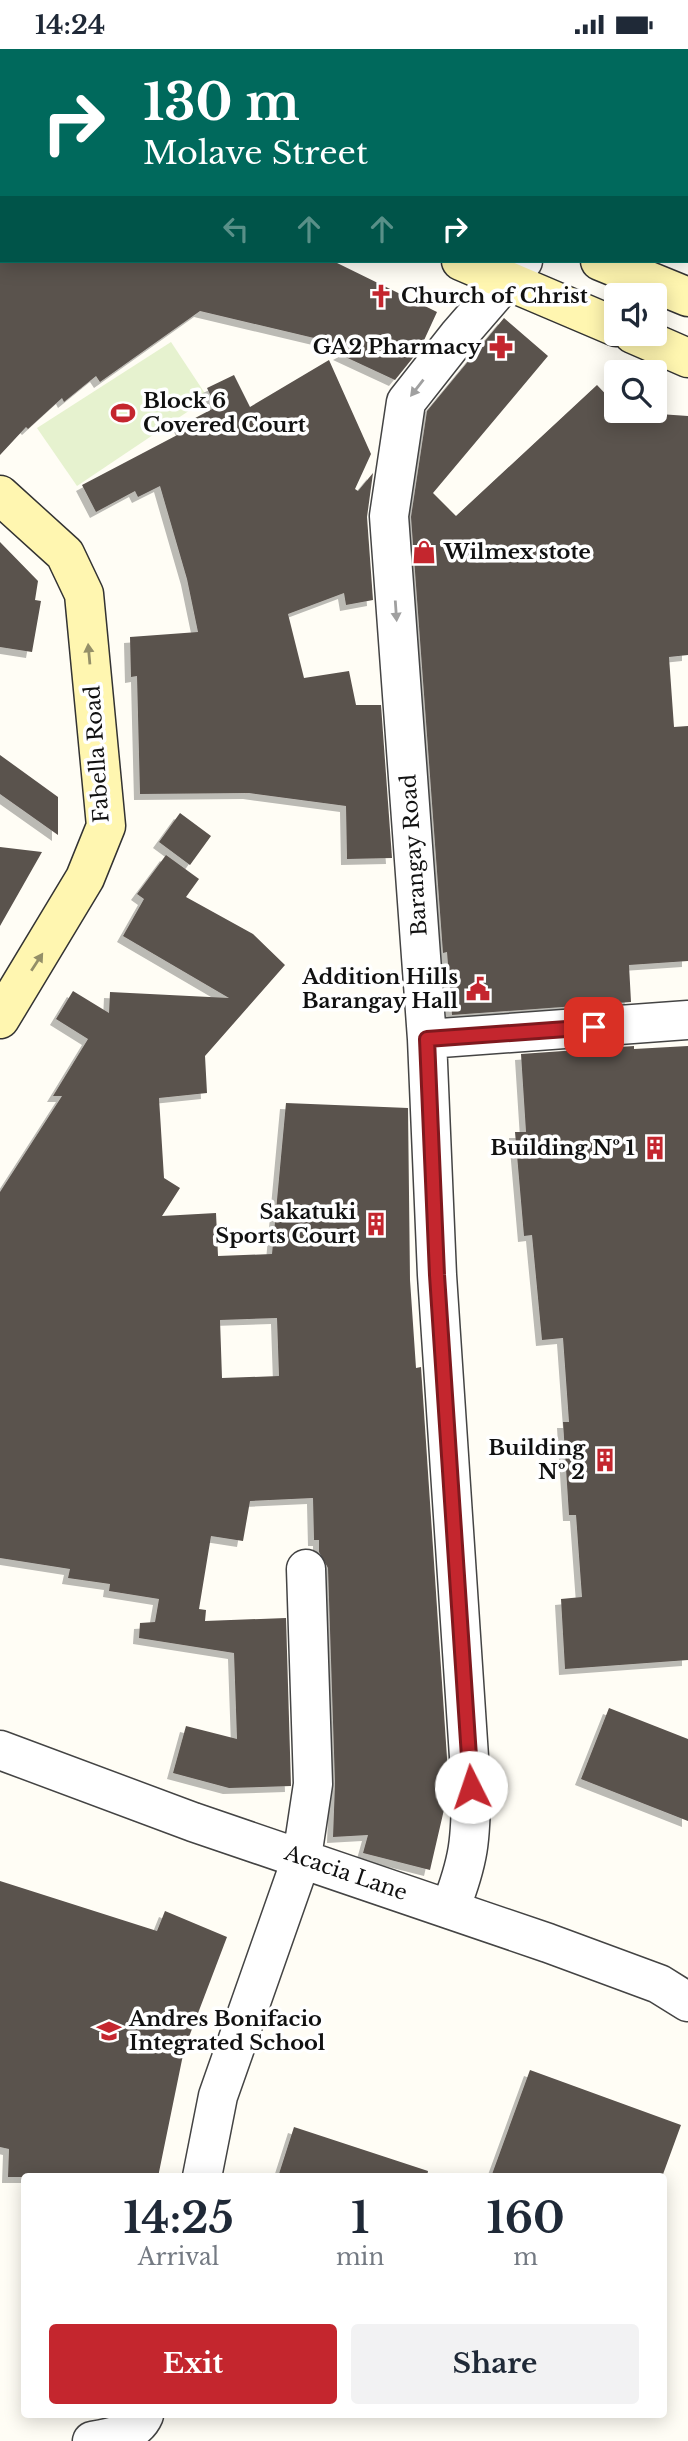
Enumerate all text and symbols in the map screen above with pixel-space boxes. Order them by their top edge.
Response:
text: 14:24 [35,9,105,41]
text: 130 m [143,72,300,133]
icon: right [28,77,119,168]
text: Molave Street [143,133,368,173]
icon: left [217,210,255,248]
icon: ahead [290,210,328,248]
icon: ahead [363,210,401,248]
icon: right [436,210,474,248]
church icon: Church of Christ [367,282,395,310]
place label: Church of Christ [401,283,588,309]
map controls [604,283,667,423]
button: sound [604,283,667,346]
pharmacy icon: GA2 Pharmacy [487,333,515,361]
place label: GA2 Pharmacy [313,334,481,360]
button: search [604,360,667,423]
one-way arrow [409,379,424,397]
place label: Block 6 Covered Court [143,388,306,438]
sports icon: Block 6 Covered Court [109,399,137,427]
shop icon: Wilmex stote [410,538,438,566]
place label: Wilmex stote [443,539,591,565]
one-way arrow [391,600,402,622]
one-way arrow [83,642,94,664]
street label: Fabella Road [79,684,115,824]
street label: Barangay Road [395,773,433,937]
one-way arrow [30,952,43,971]
place label: Addition Hills Barangay Hall [301,964,459,1014]
public building icon: Addition Hills Barangay Hall [464,975,492,1003]
pin [564,997,624,1057]
icon: arrive [575,1008,613,1046]
building icon: Building № 1 [641,1134,669,1162]
place label: Building № 1 [490,1135,635,1161]
place label: Sakatuki Sports Court [215,1199,356,1249]
building icon: Sakatuki Sports Court [362,1210,390,1238]
place label: Building № 2 [488,1435,586,1485]
building icon: Building № 2 [591,1446,619,1474]
position arrow [434,1750,508,1824]
street label: Acacia Lane [280,1840,411,1906]
place label: Andres Bonifacio Integrated School [128,2006,326,2056]
school or university icon: Andres Bonifacio Integrated School [95,2017,123,2045]
text: 14:25 [123,2192,234,2244]
text: 1 [351,2192,369,2244]
text: 160 [486,2192,565,2244]
text: Arrival [138,2243,219,2271]
text: min [336,2243,384,2271]
text: m [513,2243,538,2271]
button: Exit [49,2324,337,2404]
button: Share [351,2324,639,2404]

